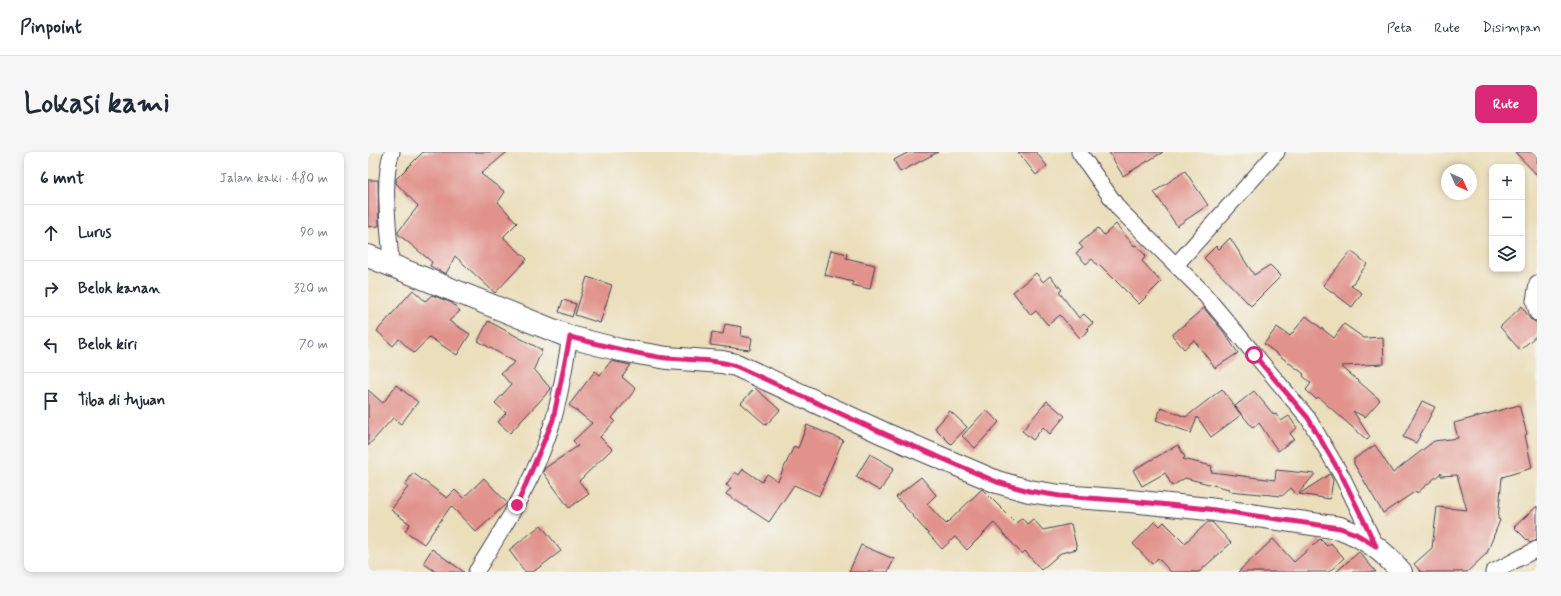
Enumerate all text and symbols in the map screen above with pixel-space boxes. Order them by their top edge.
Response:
text: Pinpoint [20,15,82,40]
text: Peta [1387,19,1412,37]
text: Rute [1434,19,1460,37]
text: Disimpan [1482,19,1541,37]
button: Rute [1475,85,1537,123]
text: Lokasi kami [24,86,170,123]
north arrow [1441,164,1477,200]
map controls [1489,164,1525,272]
button: + [1489,164,1525,200]
text: 6 mnt [40,167,84,189]
text: Jalan kaki · 480 m [220,170,328,187]
button: − [1489,200,1525,236]
icon: ahead [40,222,62,244]
text: Lurus [78,223,111,243]
text: 90 m [300,224,328,241]
button: layers [1489,236,1525,272]
icon: right [40,278,62,300]
text: Belok kanan [78,279,161,299]
text: 320 m [294,280,328,297]
icon: left [40,334,62,356]
text: Belok kiri [78,335,137,355]
text: 70 m [299,336,328,353]
route start [1245,346,1263,364]
icon: arrive [40,390,62,412]
text: Tiba di tujuan [78,391,165,411]
route end [508,496,526,514]

